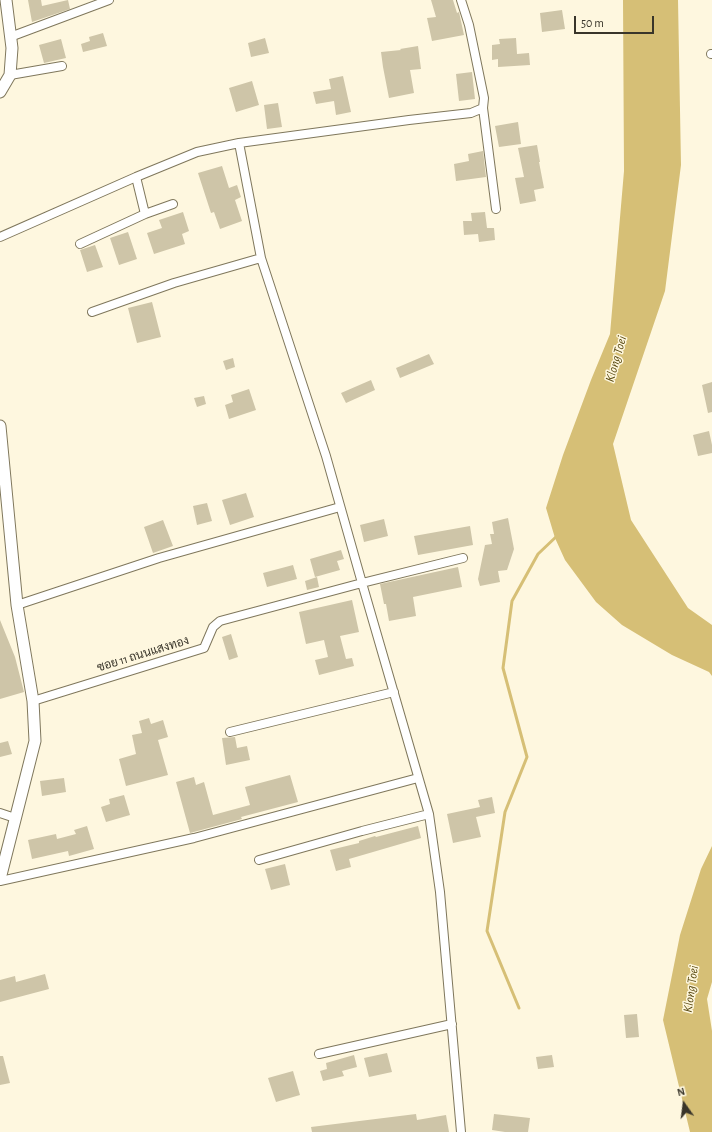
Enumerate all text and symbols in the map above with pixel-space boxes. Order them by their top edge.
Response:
scale bar [576,8,656,34]
text: 50 m [581,17,604,29]
water label: Klong Toei [602,334,630,384]
street label: ซอย 11 ถนนแสงทอง [95,633,191,675]
water label: Klong Toei [680,964,702,1014]
north arrow [664,1084,704,1124]
text: N [676,1086,686,1098]

